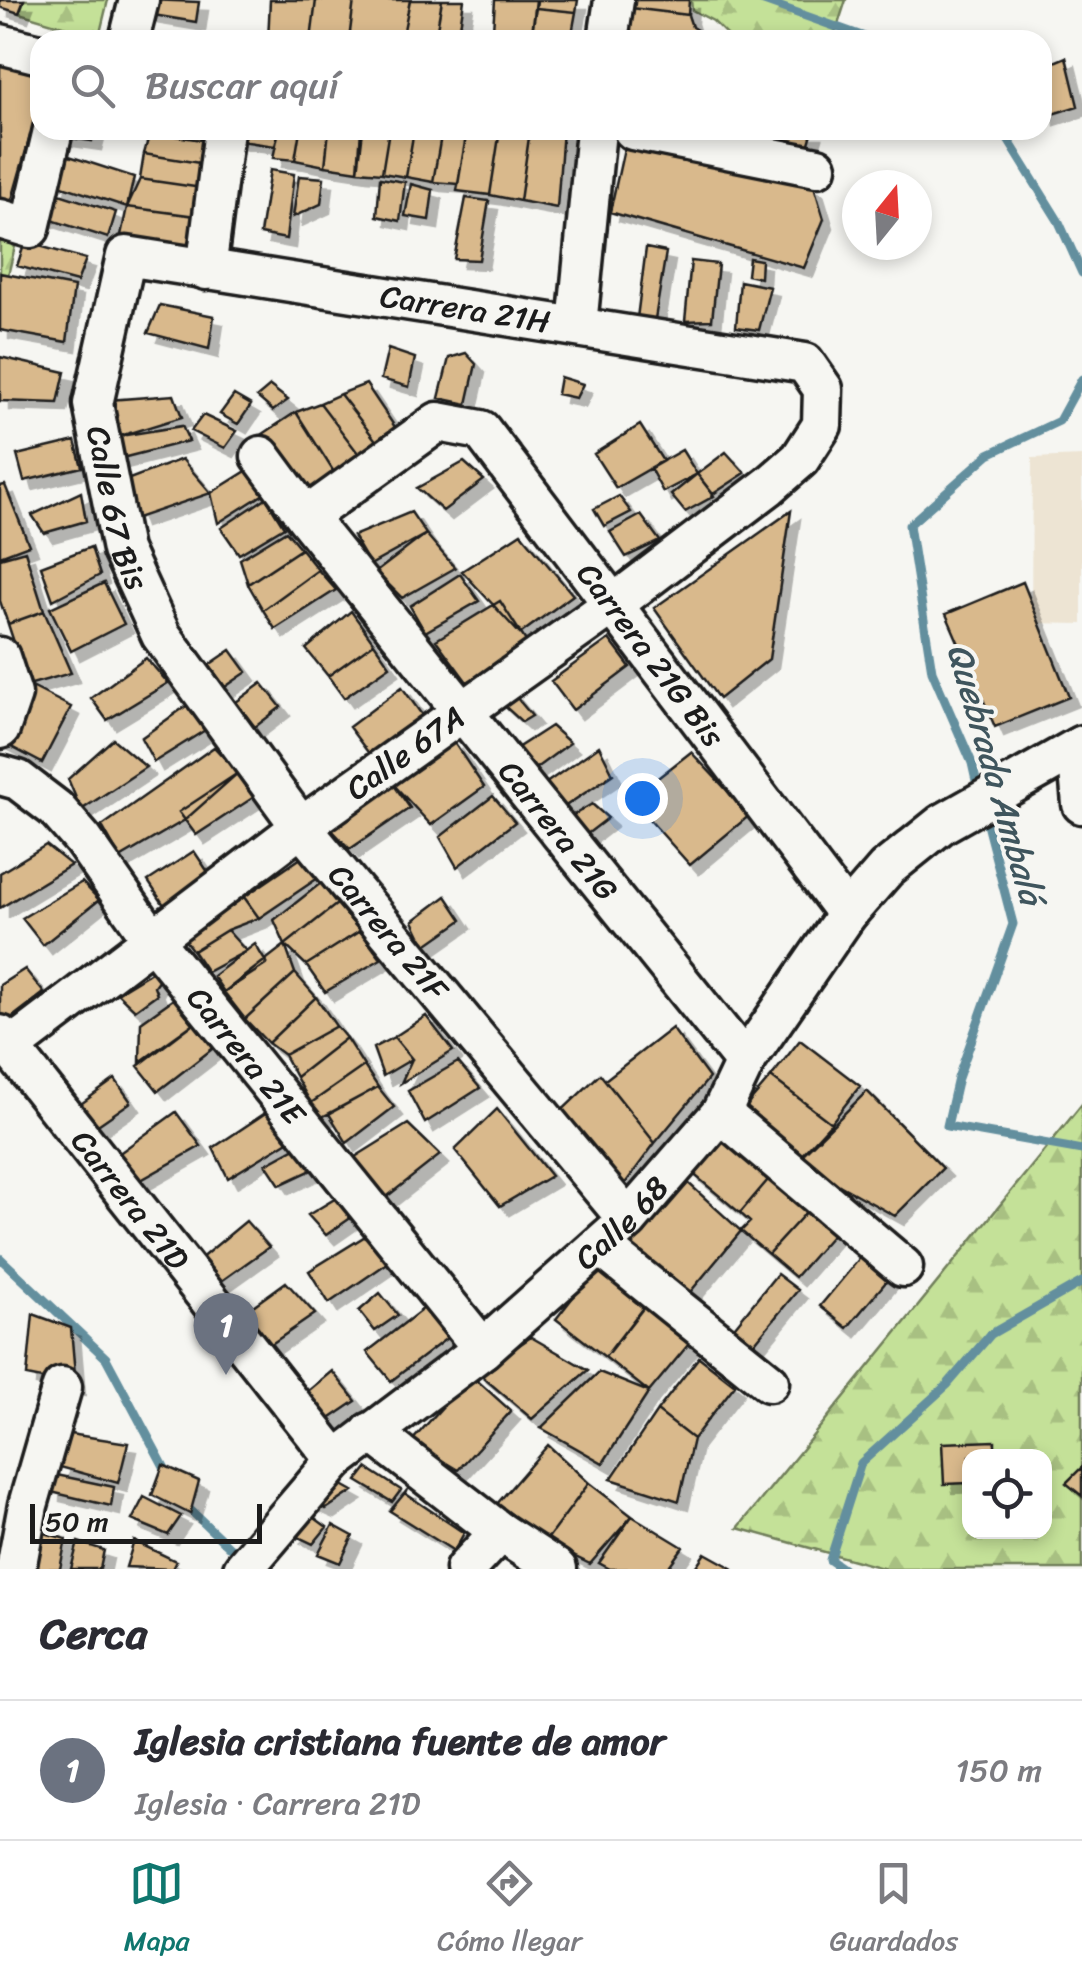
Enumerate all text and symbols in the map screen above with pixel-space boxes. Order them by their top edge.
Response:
search box [30,30,1052,140]
text: Buscar aquí [145,52,339,119]
icon: search [65,58,120,113]
north arrow [842,170,932,260]
street label: Carrera 21H [376,267,554,351]
street label: Calle 67 Bis [69,421,165,600]
street label: Carrera 21G Bis [562,549,740,760]
water label: Quebrada Ambalá [929,636,1064,917]
street label: Calle 67A [333,690,477,816]
street label: Carrera 21G [483,747,633,914]
your location [617,773,668,824]
street label: Carrera 21F [313,850,464,1015]
street label: Carrera 21E [172,973,322,1140]
street label: Carrera 21D [56,1116,205,1284]
street label: Calle 68 [561,1162,683,1284]
pin: 1 [194,1292,258,1375]
map controls [962,1449,1052,1539]
button: locate [962,1449,1052,1539]
text: 50 m [45,1497,109,1546]
scale bar [30,1499,262,1544]
text: Cerca [40,1597,147,1671]
text: Iglesia cristiana fuente de amor [135,1708,665,1775]
text: 1 [66,1742,79,1799]
text: 150 m [956,1742,1042,1799]
text: Iglesia · Carrera 21D [135,1775,420,1832]
tab: Mapa [124,1856,190,1965]
tab: Cómo llegar [437,1856,582,1965]
tab: Guardados [830,1856,958,1965]

